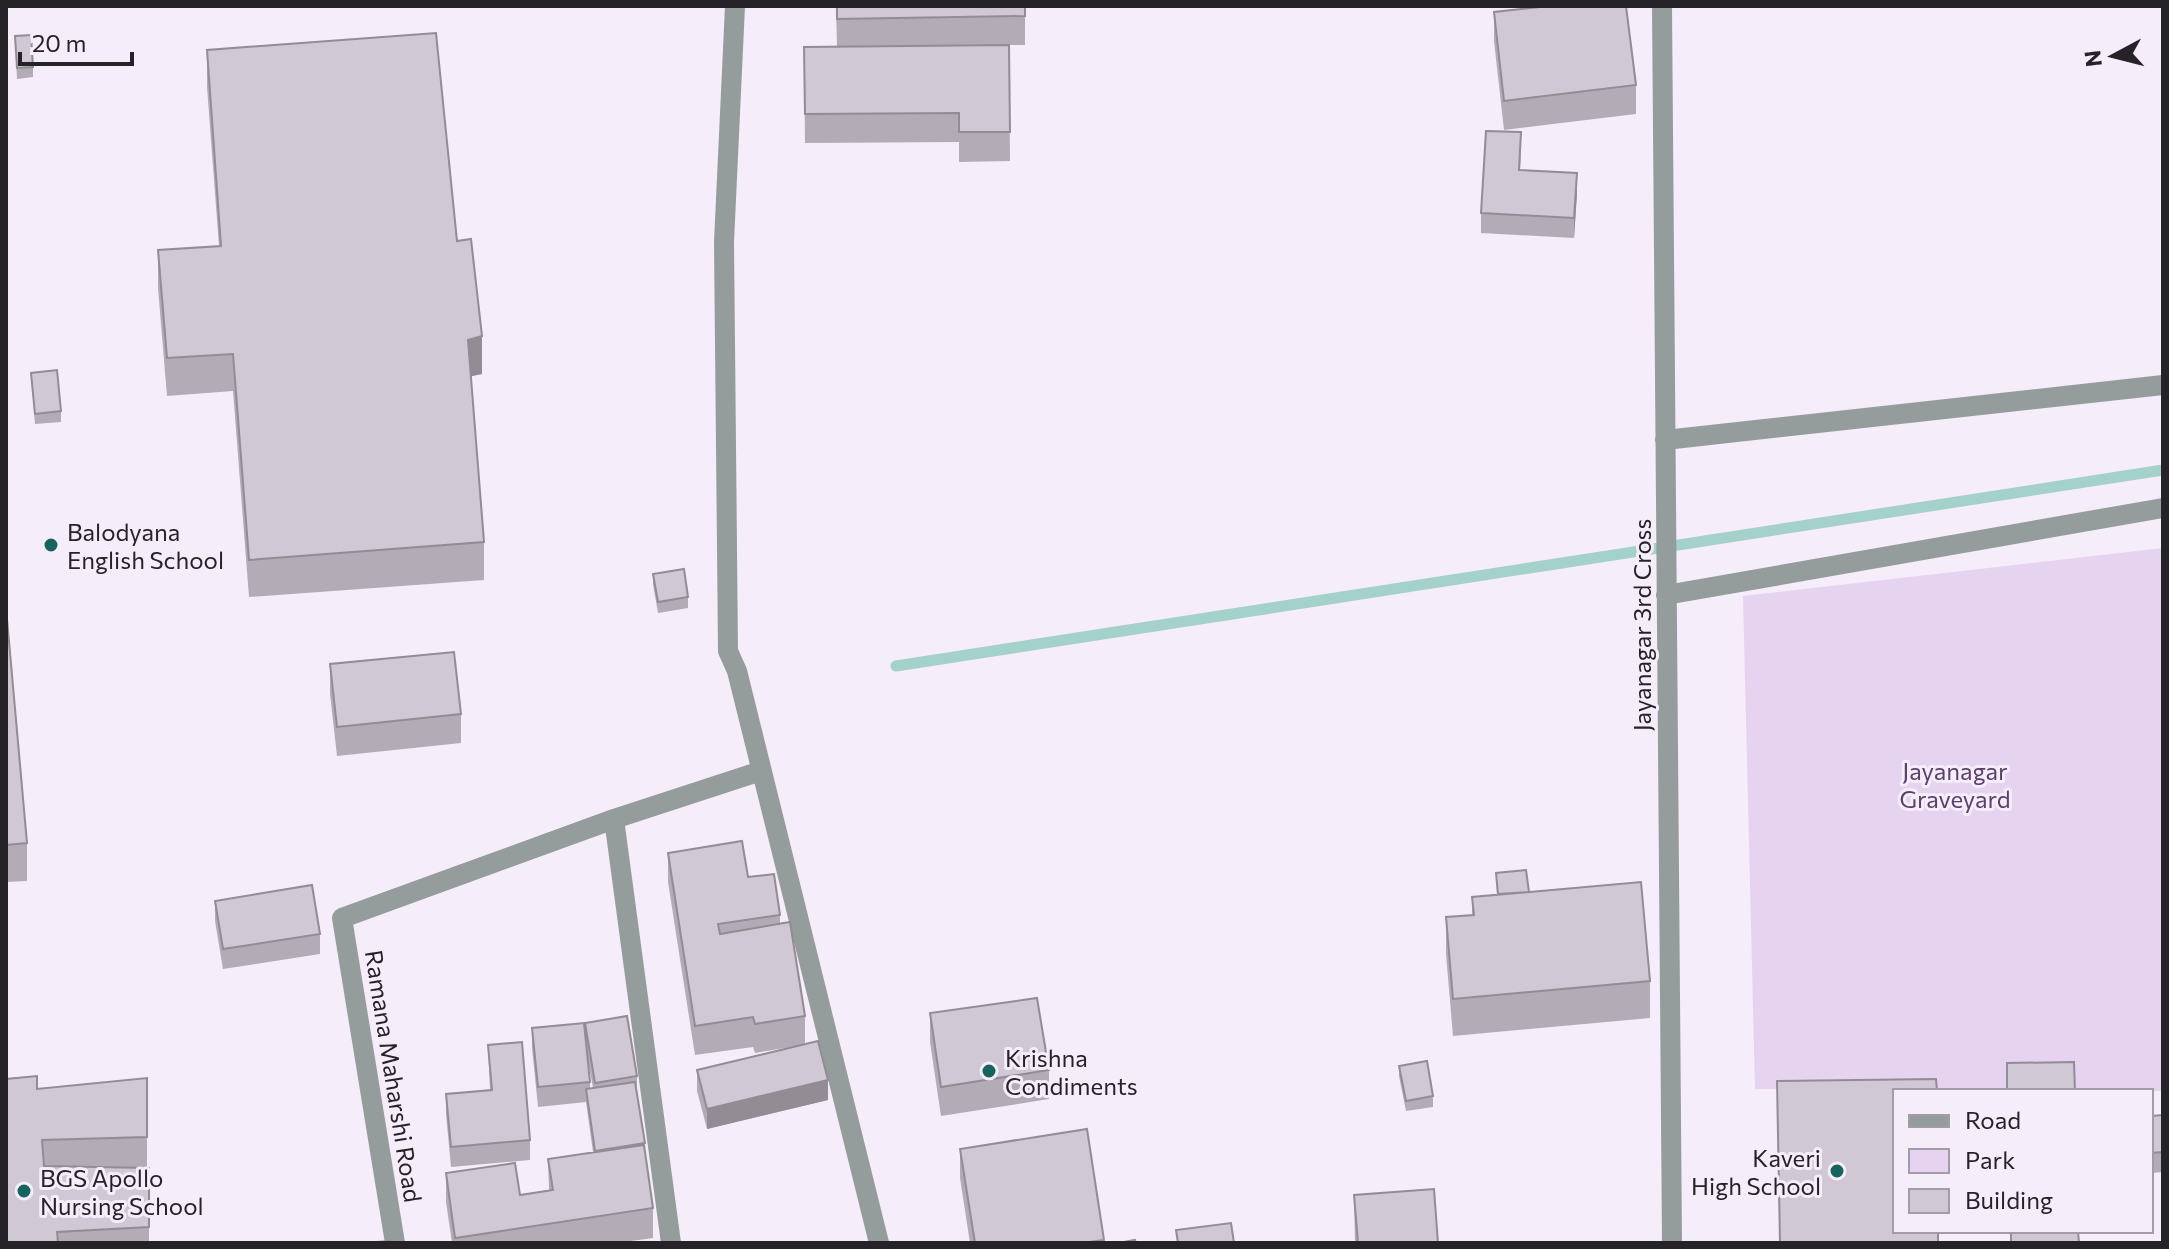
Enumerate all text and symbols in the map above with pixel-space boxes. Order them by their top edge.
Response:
scale bar [20,16,132,66]
north arrow [2073,16,2153,96]
text: 20 m [32,28,86,57]
text: N [2078,49,2107,68]
place label: Balodyana English School [67,517,224,574]
street label: Jayanagar 3rd Cross [1627,519,1656,731]
marker: Balodyana English School [42,536,60,554]
park label: Jayanagar Graveyard [1899,756,2011,813]
street label: Ramana Maharshi Road [360,948,428,1204]
place label: Krishna Condiments [1005,1043,1138,1100]
marker: Krishna Condiments [980,1062,998,1080]
legend [1893,1089,2153,1233]
text: Road [1965,1105,2021,1134]
place label: Kaveri High School [1691,1143,1821,1200]
text: Park [1965,1145,2015,1174]
marker: Kaveri High School [1828,1162,1846,1180]
place label: BGS Apollo Nursing School [40,1163,204,1220]
marker: BGS Apollo Nursing School [15,1182,33,1200]
text: Building [1965,1185,2053,1214]

